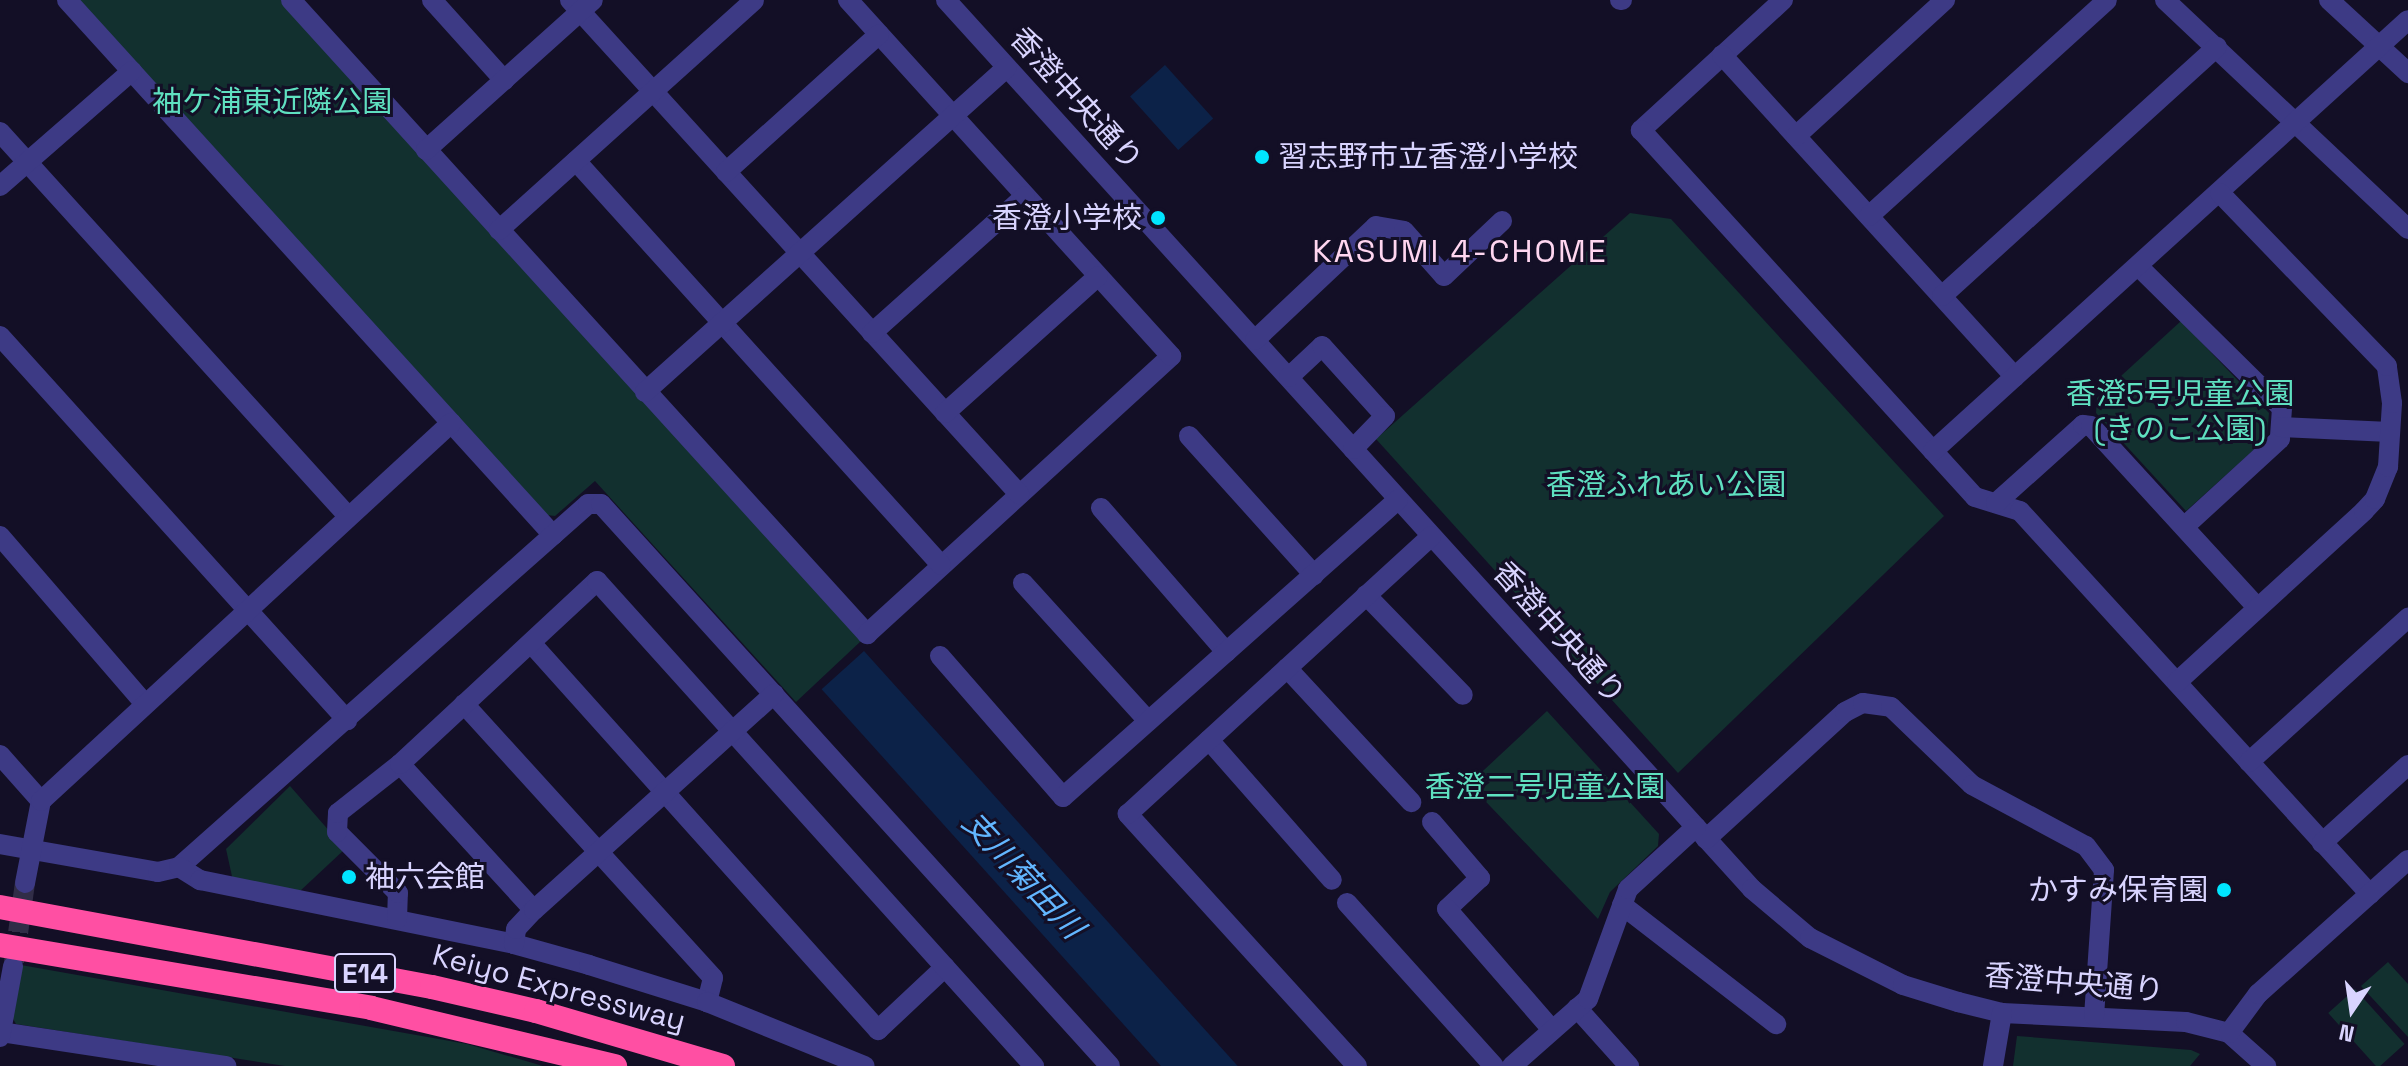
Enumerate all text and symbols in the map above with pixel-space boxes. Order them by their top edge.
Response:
street label: 香澄中央通り [1002,20,1150,178]
park label: 袖ケ浦東近隣公園 [152,84,392,120]
place label: 習志野市立香澄小学校 [1278,139,1578,175]
marker: 習志野市立香澄小学校 [1253,148,1271,166]
place label: 香澄小学校 [992,200,1142,236]
marker: 香澄小学校 [1149,209,1167,227]
district label: KASUMI 4-CHOME [1312,232,1608,270]
park label: 香澄5号児童公園 (きのこ公園) [2066,376,2294,446]
park label: 香澄ふれあい公園 [1546,467,1786,503]
street label: 香澄中央通り [1485,554,1633,712]
park label: 香澄二号児童公園 [1425,769,1665,805]
water label: 支川菊田川 [954,803,1092,947]
place label: 袖六会館 [365,859,485,895]
marker: 袖六会館 [340,868,358,886]
place label: かすみ保育園 [2028,872,2208,908]
marker: かすみ保育園 [2215,881,2233,899]
street label: Keiyo Expressway [429,937,689,1039]
road number: E14 [333,949,397,997]
street label: 香澄中央通り [1983,957,2165,1009]
north arrow [2312,970,2392,1050]
text: N [2336,1018,2357,1049]

